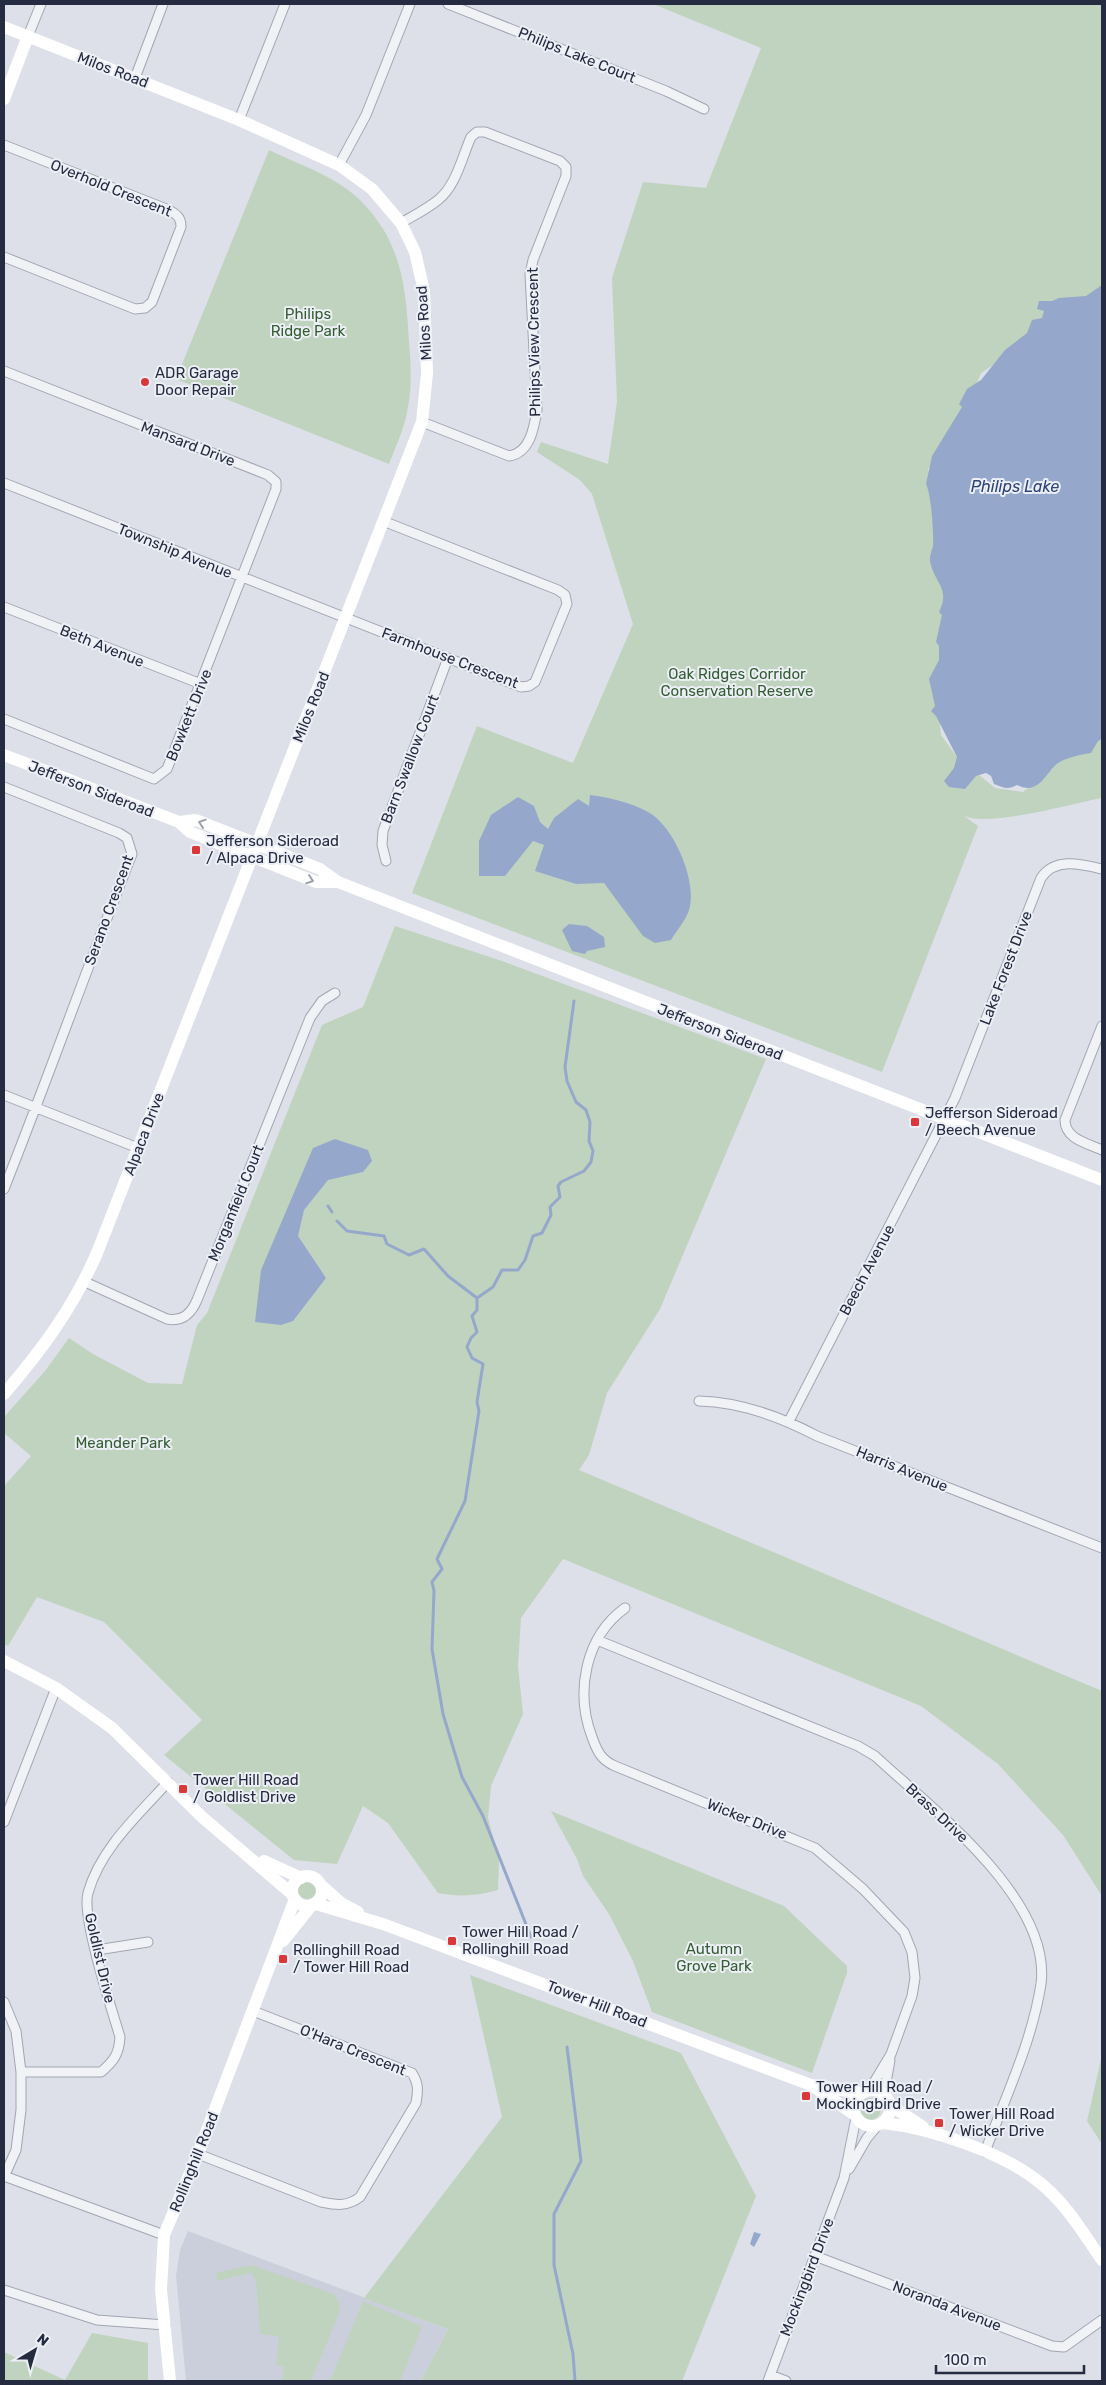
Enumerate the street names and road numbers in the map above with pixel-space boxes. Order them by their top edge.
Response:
street label: Philips Lake Court [516,23,639,87]
street label: Milos Road [75,48,151,92]
street label: Overhold Crescent [48,155,174,221]
street label: Philips View Crescent [524,267,544,417]
street label: Milos Road [412,285,436,361]
street label: Mansard Drive [138,418,238,470]
street label: Township Avenue [115,520,235,582]
street label: Beth Avenue [57,621,147,671]
street label: Farmhouse Crescent [379,624,521,692]
street label: Bowkett Drive [162,666,216,764]
street label: Milos Road [289,669,333,745]
street label: Barn Swallow Court [377,692,443,826]
street label: Jefferson Sideroad [26,757,156,821]
street label: Serano Crescent [81,852,137,968]
street label: Lake Forest Drive [976,908,1036,1028]
street label: Jefferson Sideroad [655,1000,785,1064]
street label: Alpaca Drive [120,1090,168,1178]
street label: Morganfield Court [204,1142,268,1264]
street label: Beech Avenue [836,1222,898,1318]
street label: Harris Avenue [853,1442,951,1496]
street label: Brass Drive [902,1779,972,1847]
street label: Wicker Drive [704,1795,790,1843]
street label: Goldlist Drive [81,1911,119,2005]
street label: Tower Hill Road [544,1977,650,2031]
street label: O'Hara Crescent [297,2020,409,2080]
street label: Rollinghill Road [166,2109,222,2215]
street label: Mockingbird Drive [776,2215,838,2339]
street label: Noranda Avenue [890,2277,1004,2335]

